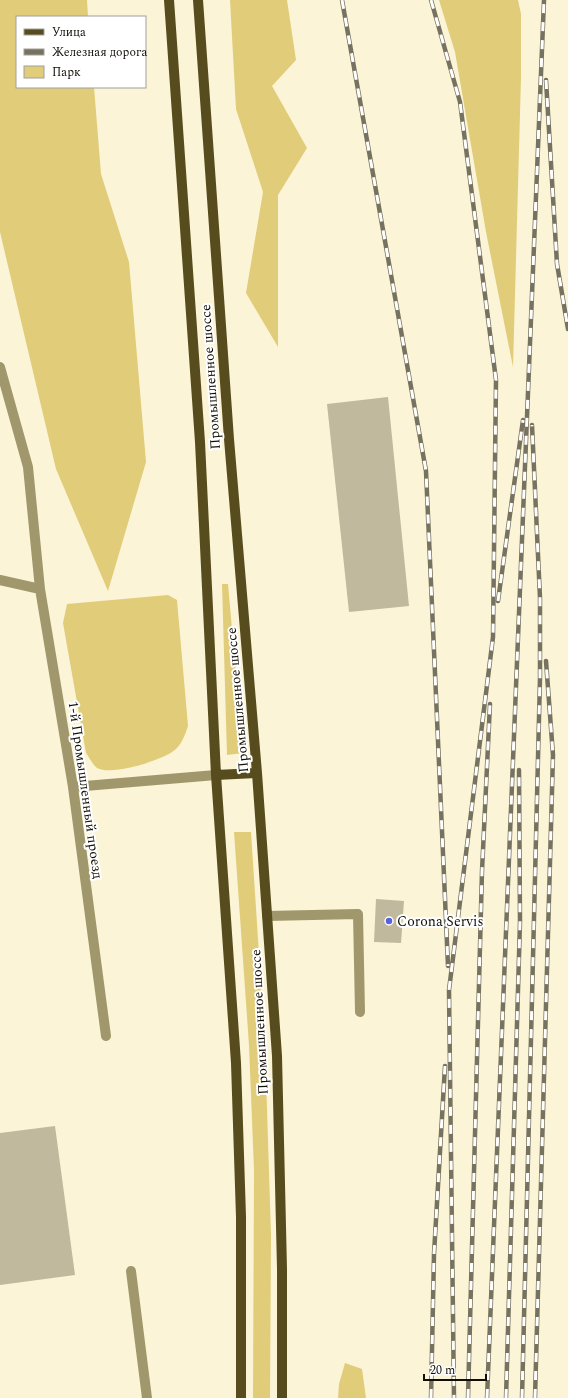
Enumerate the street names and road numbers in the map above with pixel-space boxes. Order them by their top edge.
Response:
street label: Промышленное шоссе [195,303,226,450]
street label: Промышленное шоссе [221,626,254,773]
street label: 1-й Промышленный проезд [63,700,108,880]
street label: Промышленное шоссе [245,948,274,1095]

